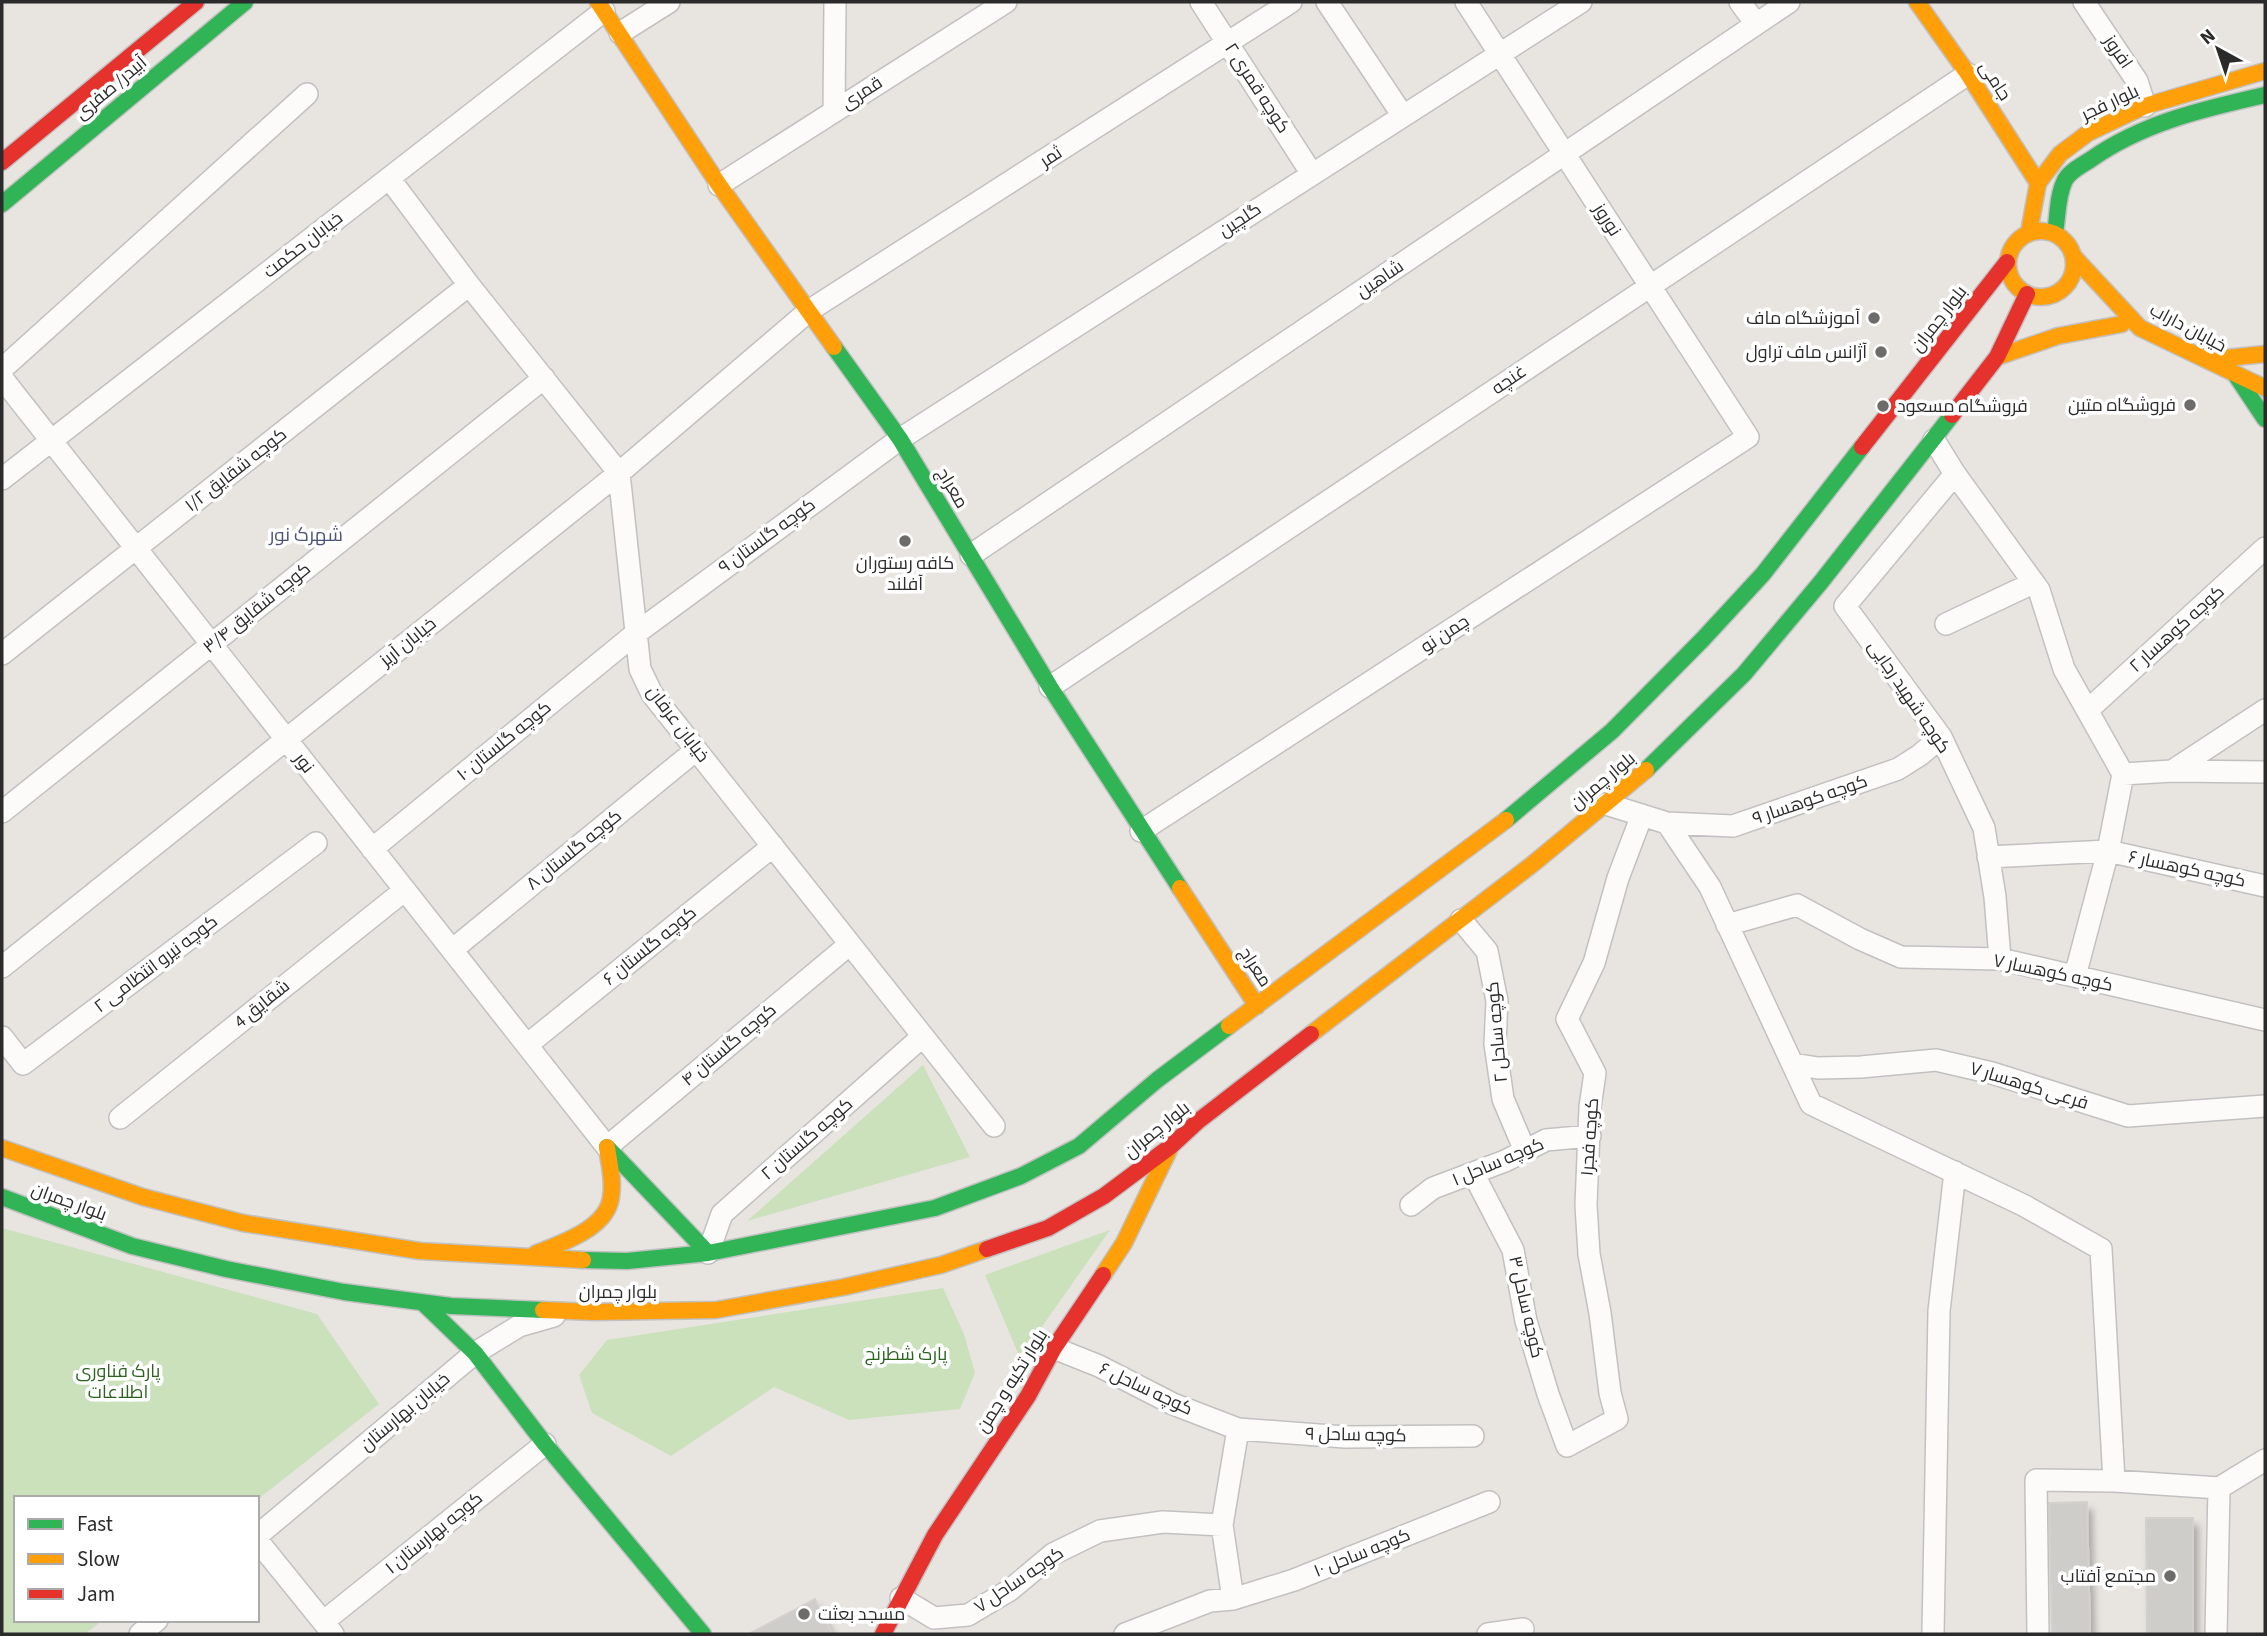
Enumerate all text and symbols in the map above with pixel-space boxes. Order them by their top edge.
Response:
north arrow [2183,14,2253,84]
text: N [2195,23,2222,52]
street label: افروز [2097,29,2138,74]
street label: کوچه قمری ۲ [1218,38,1296,138]
street label: آبیدر/ صفری [70,50,152,126]
street label: جامی [1973,56,2017,106]
street label: قمری [836,70,888,116]
street label: بلوار فجر [2076,79,2143,128]
street label: ثمر [1034,140,1067,174]
street label: گلچین [1214,197,1266,243]
street label: نوروز [1587,198,1627,241]
street label: خیابان حکمت [258,206,348,284]
street label: شاهین [1351,254,1409,304]
street label: بلوار چمران [1905,280,1973,358]
street label: خیابان داراب [2145,297,2231,359]
place label: آموزشگاه ماف [1746,306,1860,331]
marker: آموزشگاه ماف [1866,310,1882,326]
place label: آژانس ماف تراول [1746,340,1867,365]
marker: آژانس ماف تراول [1873,344,1889,360]
street label: غنچه [1487,359,1531,401]
place label: فروشگاه متین [2068,393,2176,418]
place label: فروشگاه مسعود [1897,394,2028,419]
marker: فروشگاه متین [2182,397,2198,413]
marker: فروشگاه مسعود [1875,398,1891,414]
street label: کوچه شقایق ۱/۲ [180,422,292,518]
street label: معراج [930,463,974,513]
street label: کوچه گلستان ۹ [713,492,821,580]
district label: شهرک نور [268,522,343,549]
marker: کافه رستوران آفلند [897,533,913,549]
place label: کافه رستوران آفلند [856,551,954,597]
street label: کوچه شقایق ۳/۴ [198,557,316,659]
street label: کوچه کوهسار ۲ [2124,579,2230,679]
street label: چمن نو [1416,609,1474,659]
street label: خیابان آریز [374,611,442,673]
street label: کوچه شهید رجایی [1862,635,1956,759]
street label: خیابان عرفان [641,680,715,768]
street label: کوچه گلستان ۱۰ [451,695,557,787]
street label: بلوار چمران [1565,746,1641,816]
street label: نور [287,747,320,779]
street label: کوچه کوهسار ۹ [1749,769,1871,831]
street label: کوچه گلستان ۸ [521,804,627,896]
street label: کوچه کوهسار ۶ [2126,844,2248,894]
street label: کوچه گلستان ۶ [598,901,702,991]
street label: کوچه نیرو انتظامی ۲ [89,909,223,1019]
street label: معراج [1233,942,1277,992]
street label: کوچه کوهسار ۷ [1991,948,2115,998]
street label: شقایق 4 [229,974,295,1034]
street label: کوچه ساحل ۲ [1480,980,1514,1084]
street label: کوچه گلستان ۴ [676,998,782,1092]
street label: فرعی کوهسار ۷ [1967,1056,2091,1116]
street label: کوچه گلستان ۲ [756,1092,858,1186]
street label: بلوار چمران [1119,1096,1195,1164]
street label: کوچه فجر۱ [1575,1097,1605,1177]
street label: کوچه ساحل ۱ [1448,1131,1548,1193]
street label: بلوار چمران [28,1177,110,1227]
street label: کوچه ساحل ۳ [1502,1253,1550,1361]
street label: بلوار چمران [579,1280,657,1305]
street label: بلوار تکیه و چمن [970,1324,1054,1438]
park label: پارک شطرنج [865,1342,947,1367]
street label: کوچه ساحل ۶ [1095,1356,1197,1422]
park label: پارک فناوری اطلاعات [76,1359,161,1405]
street label: خیابان بهارستان [355,1367,455,1457]
street label: کوچه ساحل ۹ [1305,1422,1407,1448]
street label: کوچه بهارستان ۱ [380,1486,488,1580]
legend [14,1496,259,1622]
text: Fast [77,1509,113,1539]
street label: کوچه ساحل ۱۰ [1310,1522,1414,1584]
street label: کوچه ساحل ۷ [969,1541,1069,1619]
text: Slow [77,1544,120,1574]
place label: مجتمع آفتاب [2061,1564,2156,1589]
marker: مجتمع آفتاب [2162,1568,2178,1584]
text: Jam [77,1579,115,1609]
place label: مسجد بعثت [818,1602,905,1627]
marker: مسجد بعثت [796,1606,812,1622]

